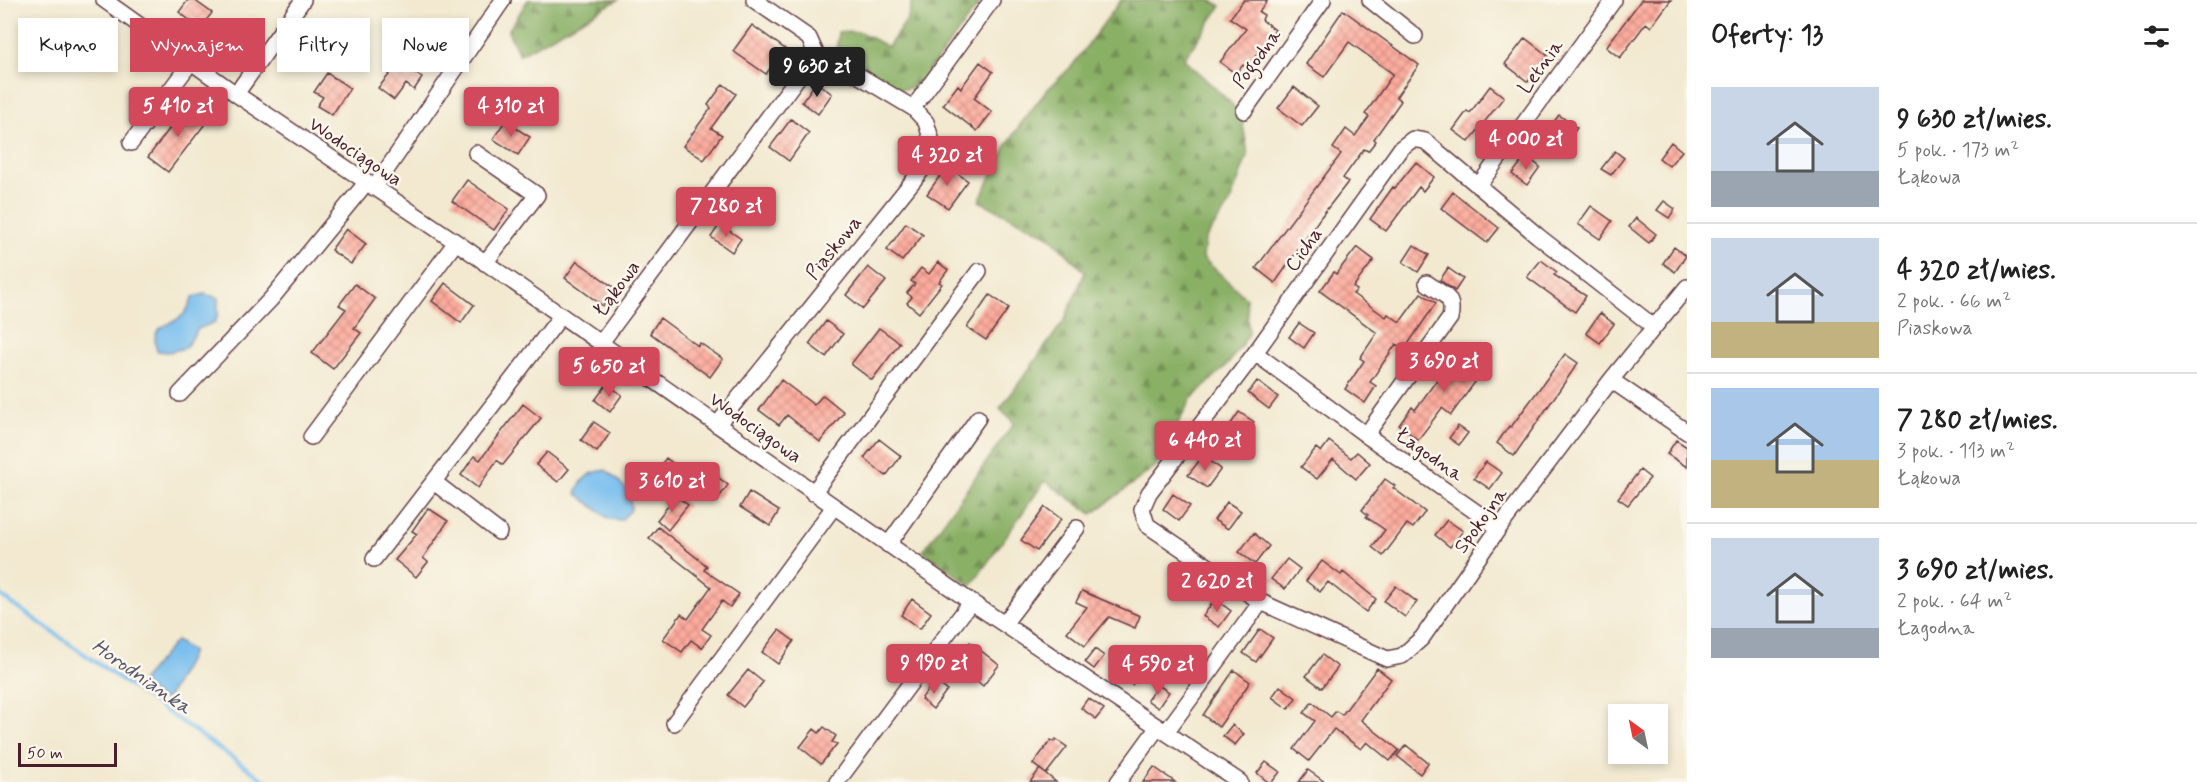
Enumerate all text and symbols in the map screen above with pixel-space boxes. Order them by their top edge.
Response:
chip: Kupno [18,18,118,72]
chip: Wynajem [130,18,265,72]
chip: Filtry [277,18,370,72]
chip: Nowe [382,18,469,72]
text: Oferty: 13 [1711,19,1823,53]
icon: filters [2140,20,2173,53]
street label: Pogodna [1226,23,1290,95]
street label: Letnia [1512,33,1571,100]
pin: 9 630 zł [755,47,879,98]
text: 9 630 zł [783,53,851,80]
pin: 5 410 zł [116,87,240,138]
pin: 4 310 zł [449,87,573,138]
text: 5 410 zł [143,93,213,120]
text: 4 310 zł [478,93,544,120]
text: 9 630 zł/mies. [1897,103,2052,137]
street label: Wodociągowa [303,111,407,193]
icon: home [1759,111,1831,183]
pin: 4 000 zł [1464,120,1588,171]
text: 4 000 zł [1489,126,1563,153]
pin: 4 320 zł [885,136,1009,187]
text: 5 pok. · 173 m² [1897,137,2019,164]
text: 4 320 zł [912,142,982,169]
text: Łąkowa [1897,164,1961,191]
pin: 7 280 zł [664,187,788,238]
text: 7 280 zł [690,193,762,220]
street label: Piaskowa [800,210,868,286]
street label: Cicha [1279,222,1329,278]
text: 4 320 zł/mies. [1897,254,2056,288]
street label: Łąkowa [588,255,647,323]
icon: home [1759,262,1831,334]
text: 2 pok. · 66 m² [1897,288,2011,315]
text: Piaskowa [1897,315,1973,342]
pin: 3 690 zł [1382,342,1506,393]
pin: 5 650 zł [547,347,671,398]
text: 3 690 zł [1409,348,1479,375]
text: 5 650 zł [573,353,645,380]
street label: Wodociągowa [703,386,807,470]
text: 7 280 zł/mies. [1897,404,2057,438]
icon: home [1759,412,1831,484]
pin: 6 440 zł [1143,421,1267,472]
street label: Łagodna [1390,422,1469,489]
text: 6 440 zł [1169,427,1241,454]
text: 3 pok. · 113 m² [1897,438,2015,465]
pin: 3 610 zł [610,462,734,513]
text: Łąkowa [1897,465,1961,492]
text: 3 610 zł [639,468,705,495]
street label: Spokojna [1448,482,1515,559]
text: 3 690 zł/mies. [1897,554,2054,588]
pin: 2 620 zł [1155,562,1279,613]
icon: home [1759,562,1831,634]
text: 2 620 zł [1181,568,1253,595]
text: 2 pok. · 64 m² [1897,588,2012,615]
text: Łagodna [1897,615,1974,642]
water label: Horodnianka [86,632,198,722]
pin: 9 190 zł [872,644,996,695]
pin: 4 590 zł [1096,645,1220,696]
text: 9 190 zł [900,650,968,677]
text: 4 590 zł [1122,651,1194,678]
north arrow [1608,704,1668,764]
map controls [1608,704,1668,764]
scale bar [18,740,117,768]
text: 50 m [27,743,63,764]

